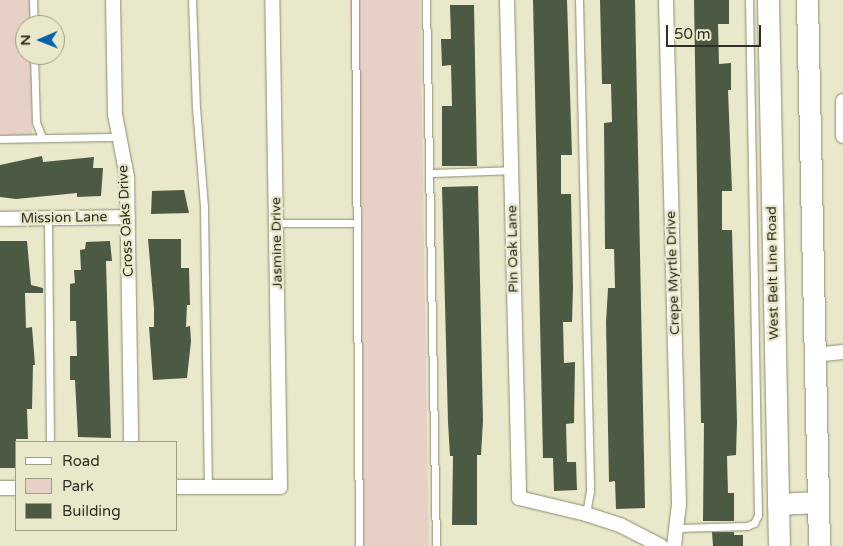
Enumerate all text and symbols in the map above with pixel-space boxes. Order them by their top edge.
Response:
north arrow [15,15,65,65]
scale bar [668,15,763,47]
text: 50 m [674,25,711,43]
text: N [17,34,34,46]
street label: Cross Oaks Drive [115,165,137,277]
street label: Jasmine Drive [268,197,286,289]
street label: Pin Oak Lane [504,205,522,293]
street label: West Belt Line Road [763,206,783,340]
street label: Mission Lane [20,209,108,227]
street label: Crepe Myrtle Drive [662,211,684,335]
legend [15,441,178,531]
text: Road [62,452,100,470]
text: Park [62,477,94,495]
text: Building [62,502,121,520]

